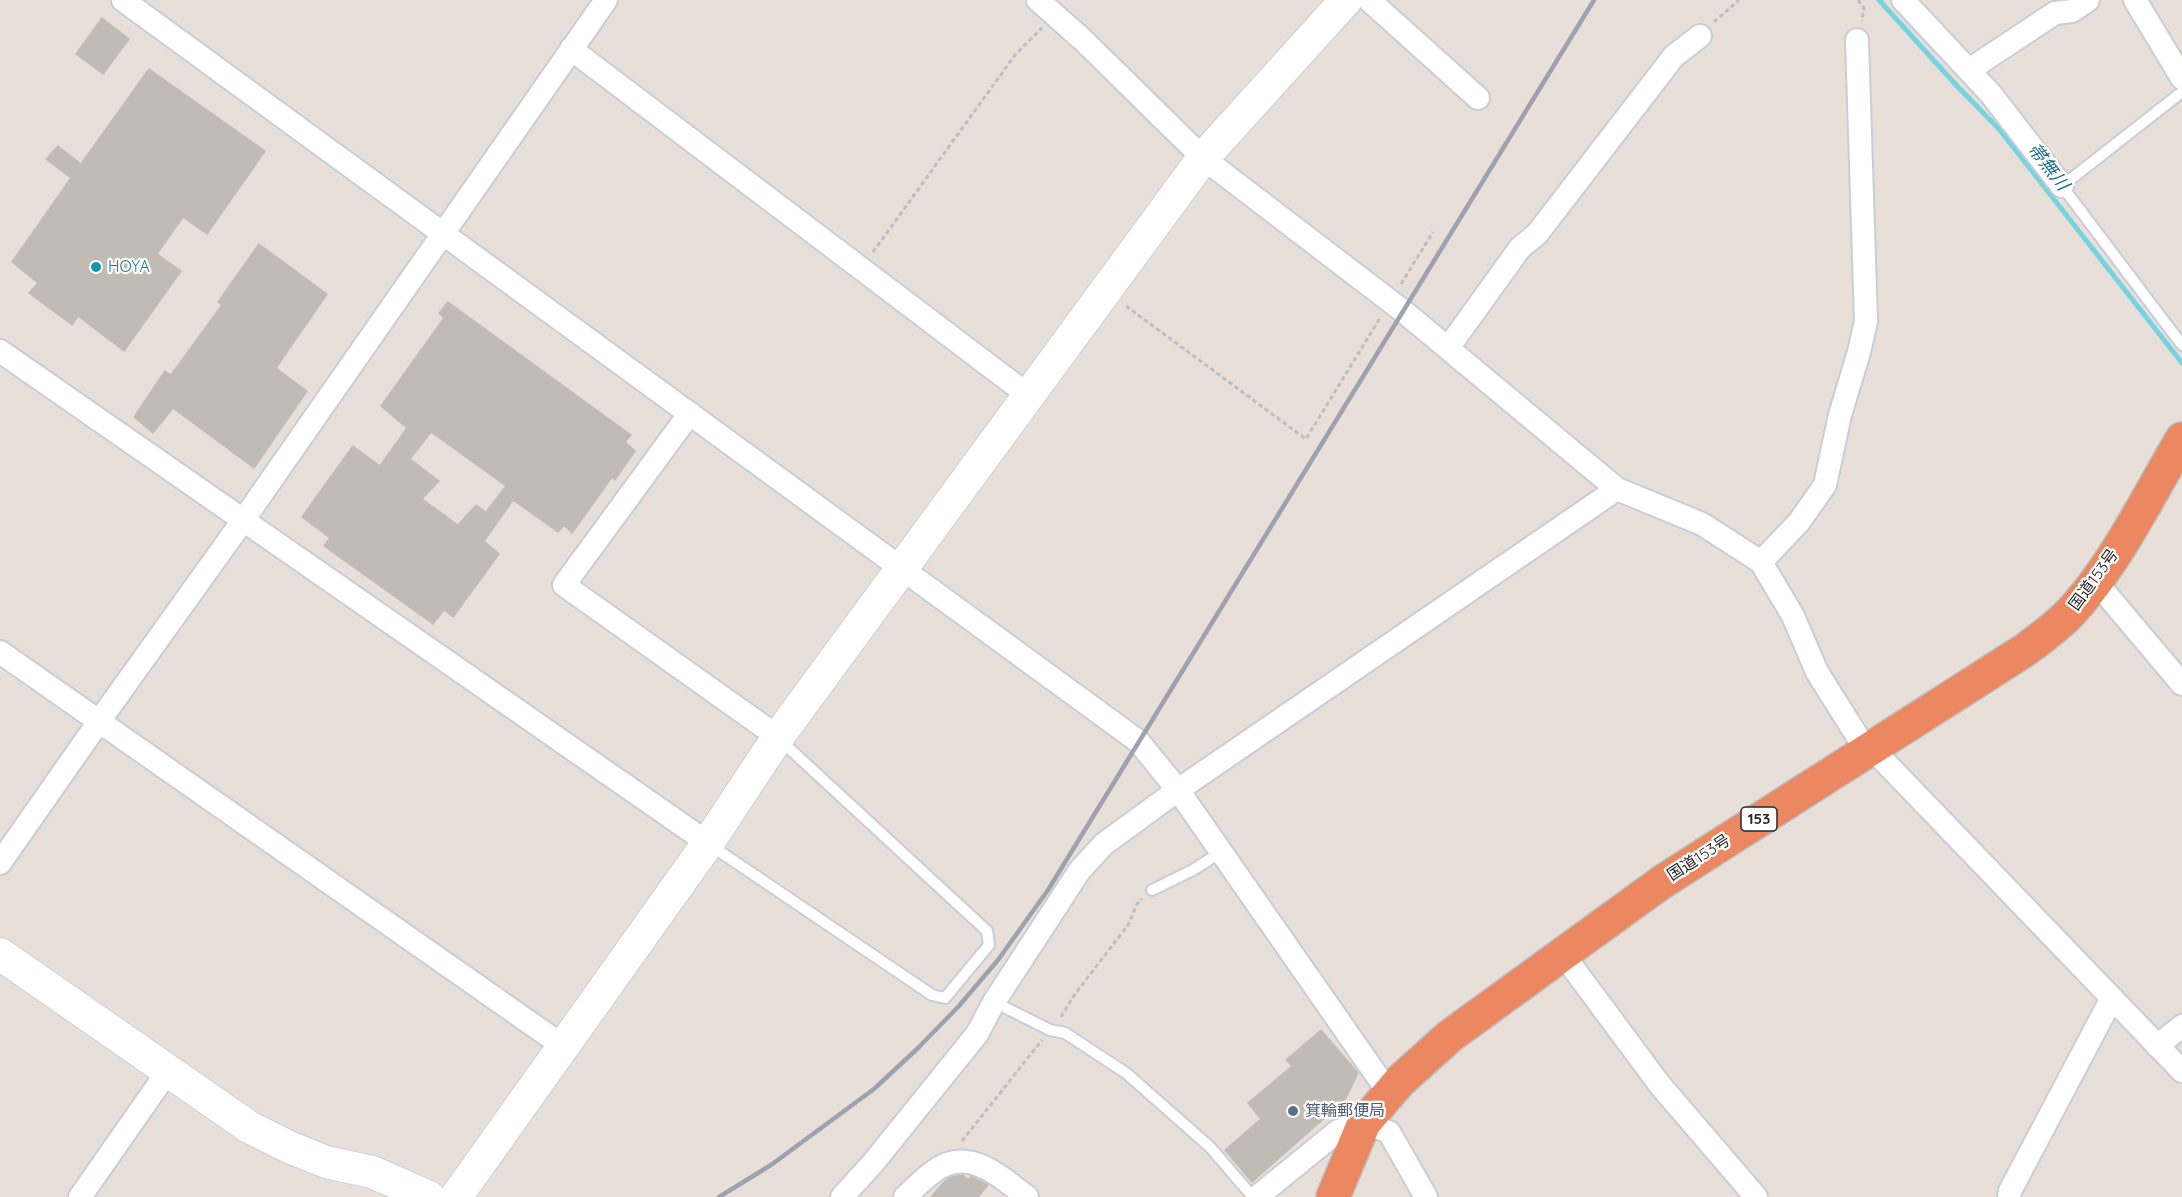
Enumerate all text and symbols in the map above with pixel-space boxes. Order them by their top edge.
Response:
water label: 帯無川 [2023,139,2073,195]
place label: HOYA [108,257,150,277]
marker: HOYA [89,260,103,274]
street label: 国道153号 [2065,546,2123,614]
road number: 153 [1741,807,1777,831]
street label: 国道153号 [1664,831,1734,885]
place label: 箕輪郵便局 [1305,1101,1385,1121]
marker: 箕輪郵便局 [1286,1104,1300,1118]

